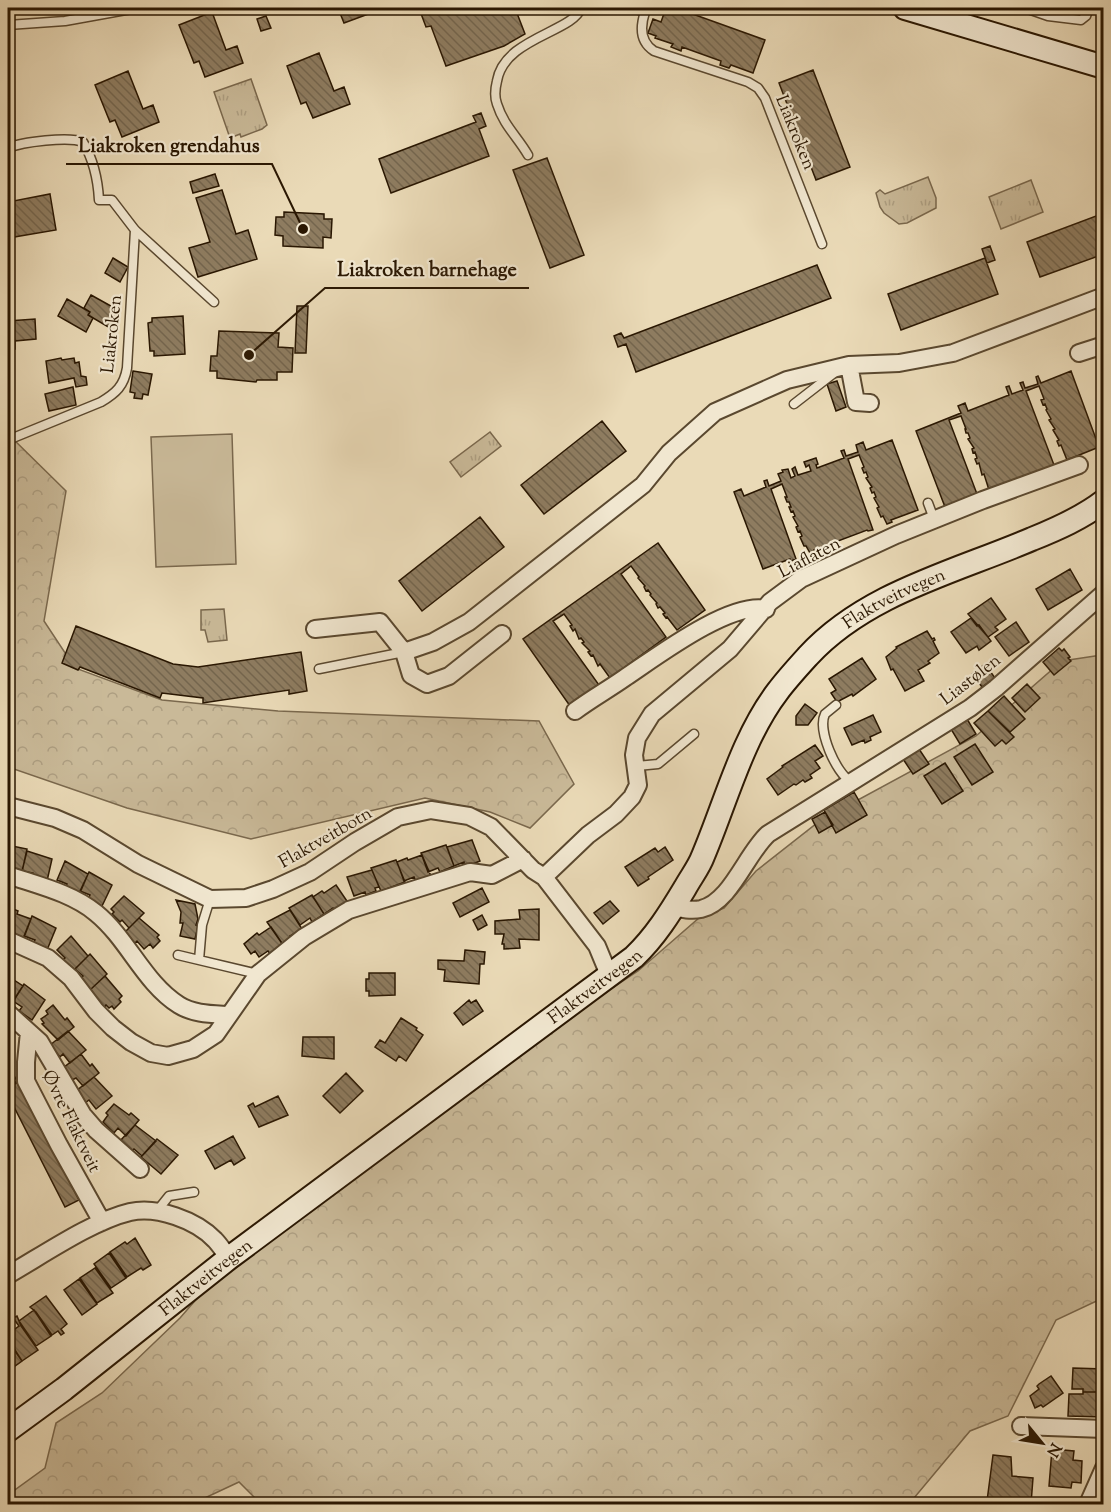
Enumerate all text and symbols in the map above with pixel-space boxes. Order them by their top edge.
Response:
street label: Liakroken [767,91,821,174]
callout: Liakroken grendahus [66,126,272,164]
text: Liakroken grendahus [78,133,260,162]
callout: Liakroken barnehage [325,250,529,288]
text: Liakroken barnehage [337,257,517,286]
street label: Liakroken [96,293,130,375]
street label: Liaflaten [774,531,846,586]
street label: Flaktveitvegen [838,563,950,637]
street label: Liastølen [935,648,1008,713]
street label: Flaktveitbotn [275,801,378,876]
street label: Flaktveitvegen [543,944,650,1032]
street label: Øvre Flaktveit [34,1066,106,1178]
street label: Flaktveitvegen [154,1233,259,1323]
north arrow [1012,1413,1072,1473]
text: N [1040,1438,1066,1461]

